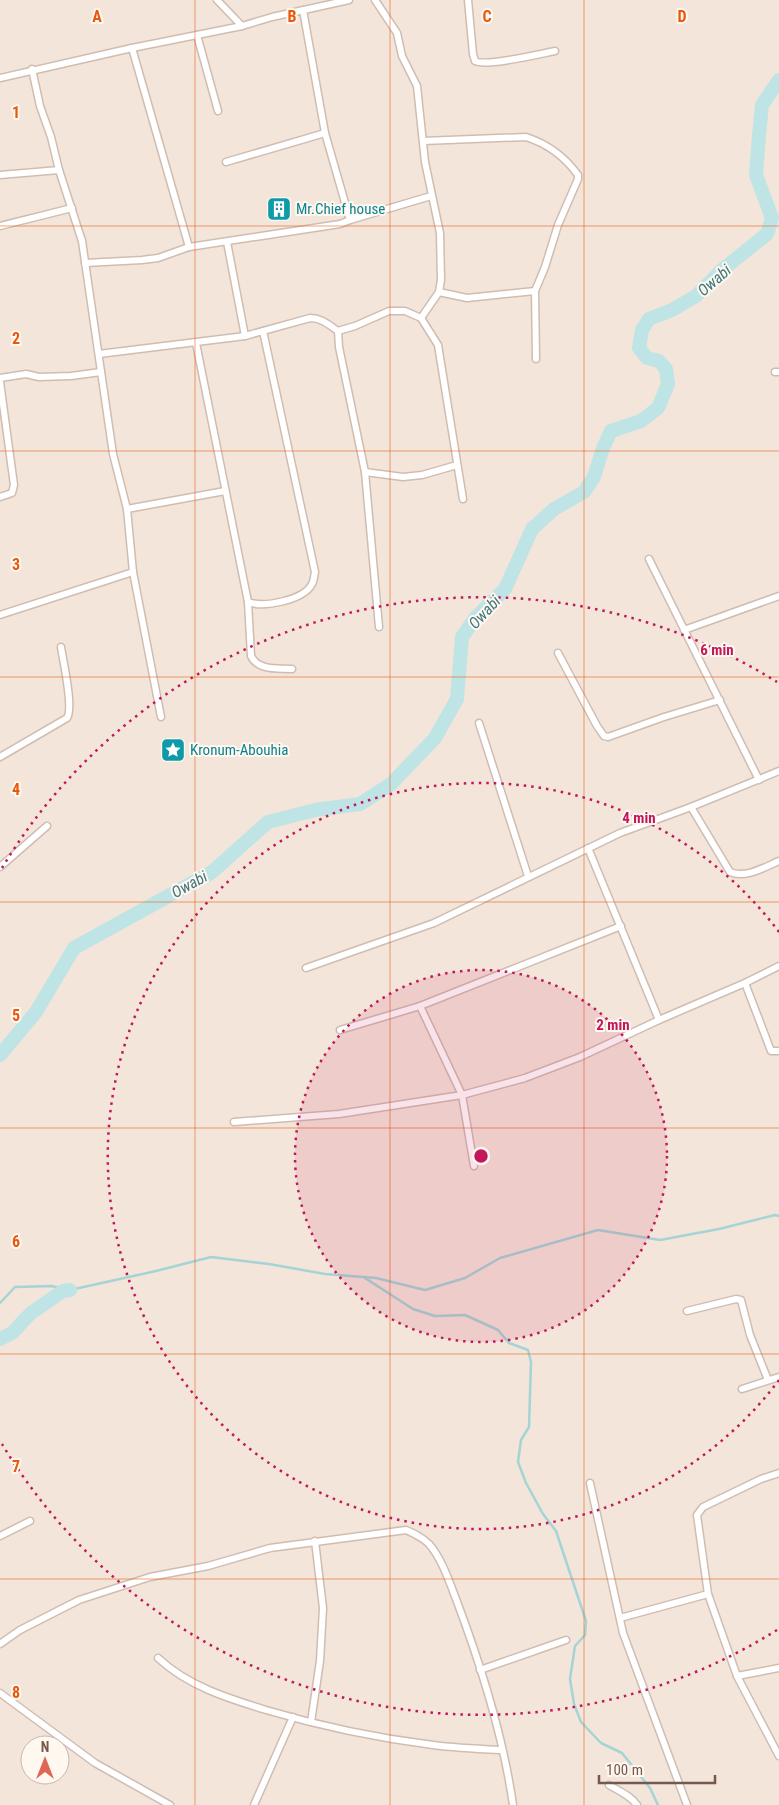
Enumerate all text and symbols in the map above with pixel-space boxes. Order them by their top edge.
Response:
text: A [92,7,102,26]
text: B [288,7,297,26]
text: C [482,7,492,26]
text: D [677,7,687,26]
text: 1 [12,103,20,122]
building icon: Mr.Chief house [266,196,292,222]
place label: Mr.Chief house [296,200,385,218]
water label: Owabi [694,260,735,300]
text: 2 [12,329,20,348]
text: 3 [12,555,20,574]
water label: Owabi [464,592,505,633]
text: 6 min [700,641,734,659]
place icon: Kronum-Abouhia [160,737,186,763]
place label: Kronum-Abouhia [190,741,288,759]
text: 4 [12,780,20,799]
text: 4 min [622,809,656,827]
water label: Owabi [168,867,211,902]
text: 5 [12,1006,20,1025]
text: 2 min [596,1016,630,1034]
centre of rings [472,1147,490,1165]
text: 6 [12,1232,20,1251]
text: 7 [12,1457,20,1476]
text: 8 [12,1683,20,1702]
north arrow [20,1735,70,1785]
text: N [41,1739,49,1755]
scale bar [599,1752,715,1784]
text: 100 m [606,1761,643,1779]

